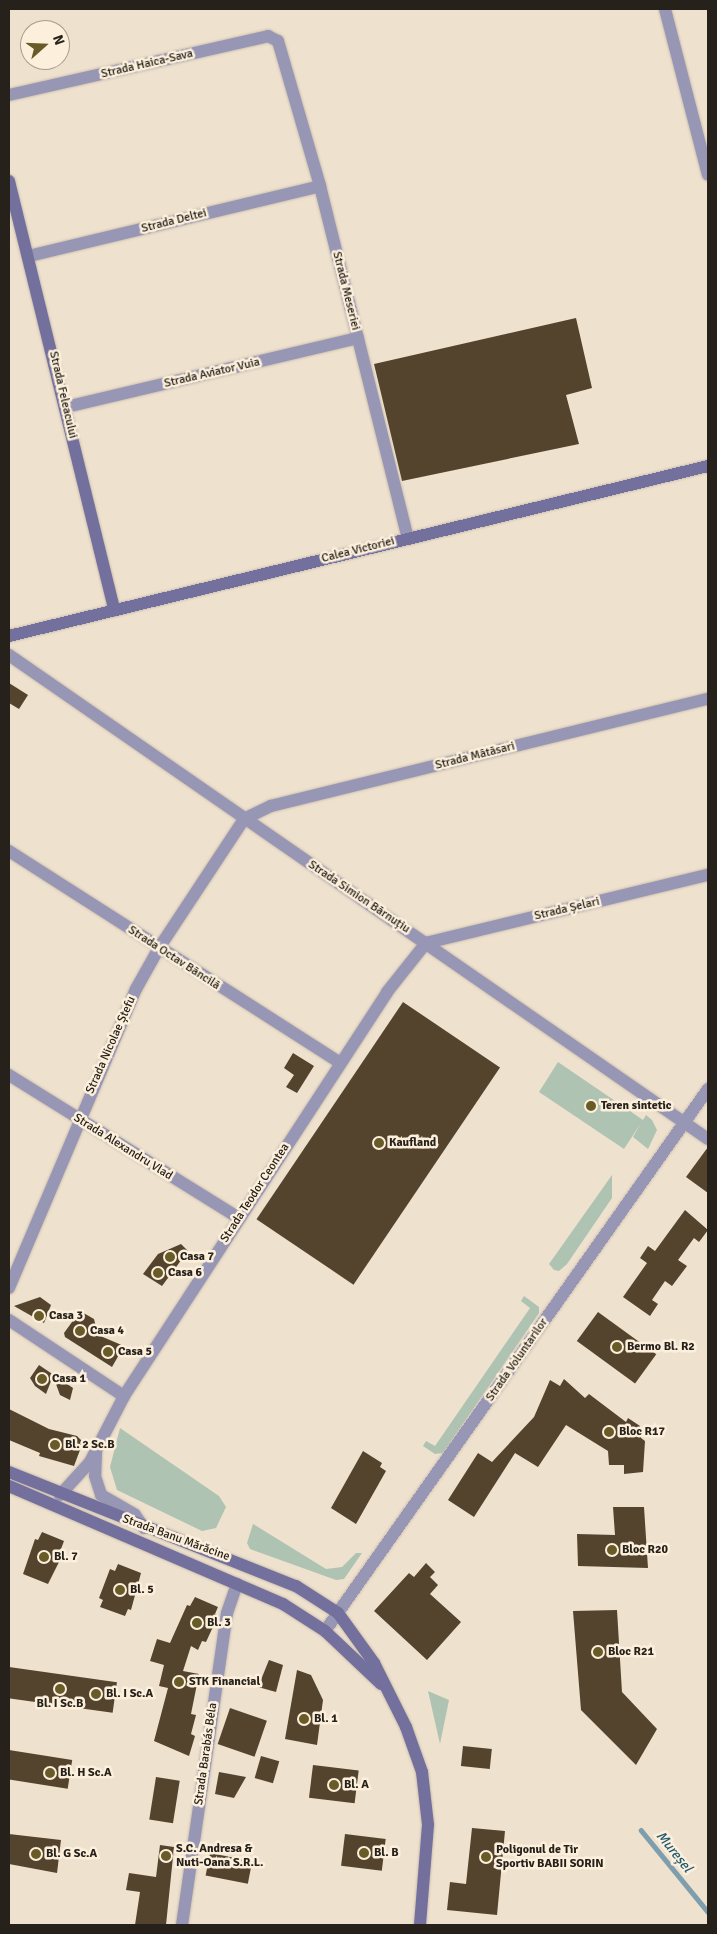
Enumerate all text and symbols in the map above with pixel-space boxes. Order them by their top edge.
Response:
north arrow [20,20,70,70]
text: N [49,33,68,48]
street label: Strada Haica-Sava [100,46,194,82]
street label: Strada Deltei [140,206,208,236]
street label: Strada Meseriei [329,250,363,332]
street label: Strada Feleacului [46,350,80,440]
street label: Strada Aviator Vuia [163,355,261,391]
street label: Calea Victoriei [320,534,396,566]
street label: Strada Mătăsari [434,739,516,773]
street label: Strada Simion Bărnuțiu [305,858,413,936]
street label: Strada Șelari [533,895,601,923]
street label: Strada Octav Băncilă [125,923,223,993]
street label: Strada Nicolae Ștefu [83,994,139,1096]
place label: Teren sintetic [601,1099,671,1113]
marker: Teren sintetic [585,1100,597,1112]
street label: Strada Alexandru Vlad [71,1111,175,1183]
place label: Kaufland [389,1136,436,1150]
marker: Kaufland [373,1137,385,1149]
street label: Strada Teodor Ceontea [218,1141,292,1245]
place label: Casa 7 [180,1250,214,1264]
marker: Casa 7 [164,1251,176,1263]
place label: Casa 6 [168,1266,202,1280]
marker: Casa 6 [152,1267,164,1279]
place label: Casa 3 [49,1309,83,1323]
marker: Casa 3 [33,1310,45,1322]
street label: Strada Voluntarilor [483,1316,551,1404]
place label: Casa 4 [90,1324,124,1338]
marker: Casa 4 [74,1325,86,1337]
place label: Bermo Bl. R2 [627,1340,695,1354]
marker: Bermo Bl. R2 [611,1341,623,1353]
place label: Casa 5 [118,1345,152,1359]
marker: Casa 5 [102,1346,114,1358]
place label: Casa 1 [52,1372,86,1386]
marker: Casa 1 [36,1373,48,1385]
place label: Bloc R17 [619,1425,665,1439]
marker: Bloc R17 [603,1426,615,1438]
place label: Bl. 2 Sc.B [65,1438,115,1452]
marker: Bl. 2 Sc.B [49,1439,61,1451]
street label: Strada Banu Mărăcine [120,1512,232,1564]
place label: Bloc R20 [622,1543,668,1557]
marker: Bloc R20 [606,1544,618,1556]
place label: Bl. 7 [54,1550,78,1564]
marker: Bl. 7 [38,1551,50,1563]
place label: Bl. 5 [130,1583,154,1597]
marker: Bl. 5 [114,1584,126,1596]
place label: Bl. 3 [207,1616,231,1630]
marker: Bl. 3 [191,1617,203,1629]
place label: Bloc R21 [608,1645,654,1659]
marker: Bloc R21 [592,1646,604,1658]
place label: STK Financial [189,1675,260,1689]
marker: STK Financial [173,1676,185,1688]
marker: Bl. I Sc.B [54,1683,66,1695]
place label: Bl. I Sc.A [106,1687,153,1701]
marker: Bl. I Sc.A [90,1688,102,1700]
place label: Bl. I Sc.B [37,1697,83,1711]
street label: Strada Barabás Béla [192,1702,220,1806]
place label: Bl. 1 [314,1712,338,1726]
marker: Bl. 1 [298,1713,310,1725]
place label: Bl. H Sc.A [60,1766,112,1780]
marker: Bl. H Sc.A [44,1767,56,1779]
place label: Bl. A [344,1778,369,1792]
marker: Bl. A [328,1779,340,1791]
water label: Mureșel [652,1828,696,1876]
place label: S.C. Andresa & Nuti-Oana S.R.L. [176,1842,264,1870]
place label: Poligonul de Tir Sportiv BABII SORIN [496,1843,604,1871]
place label: Bl. B [374,1846,399,1860]
place label: Bl. G Sc.A [46,1847,97,1861]
marker: Bl. B [358,1847,370,1859]
marker: Bl. G Sc.A [30,1848,42,1860]
marker: S.C. Andresa & Nuti-Oana S.R.L. [160,1850,172,1862]
marker: Poligonul de Tir Sportiv BABII SORIN [480,1851,492,1863]

